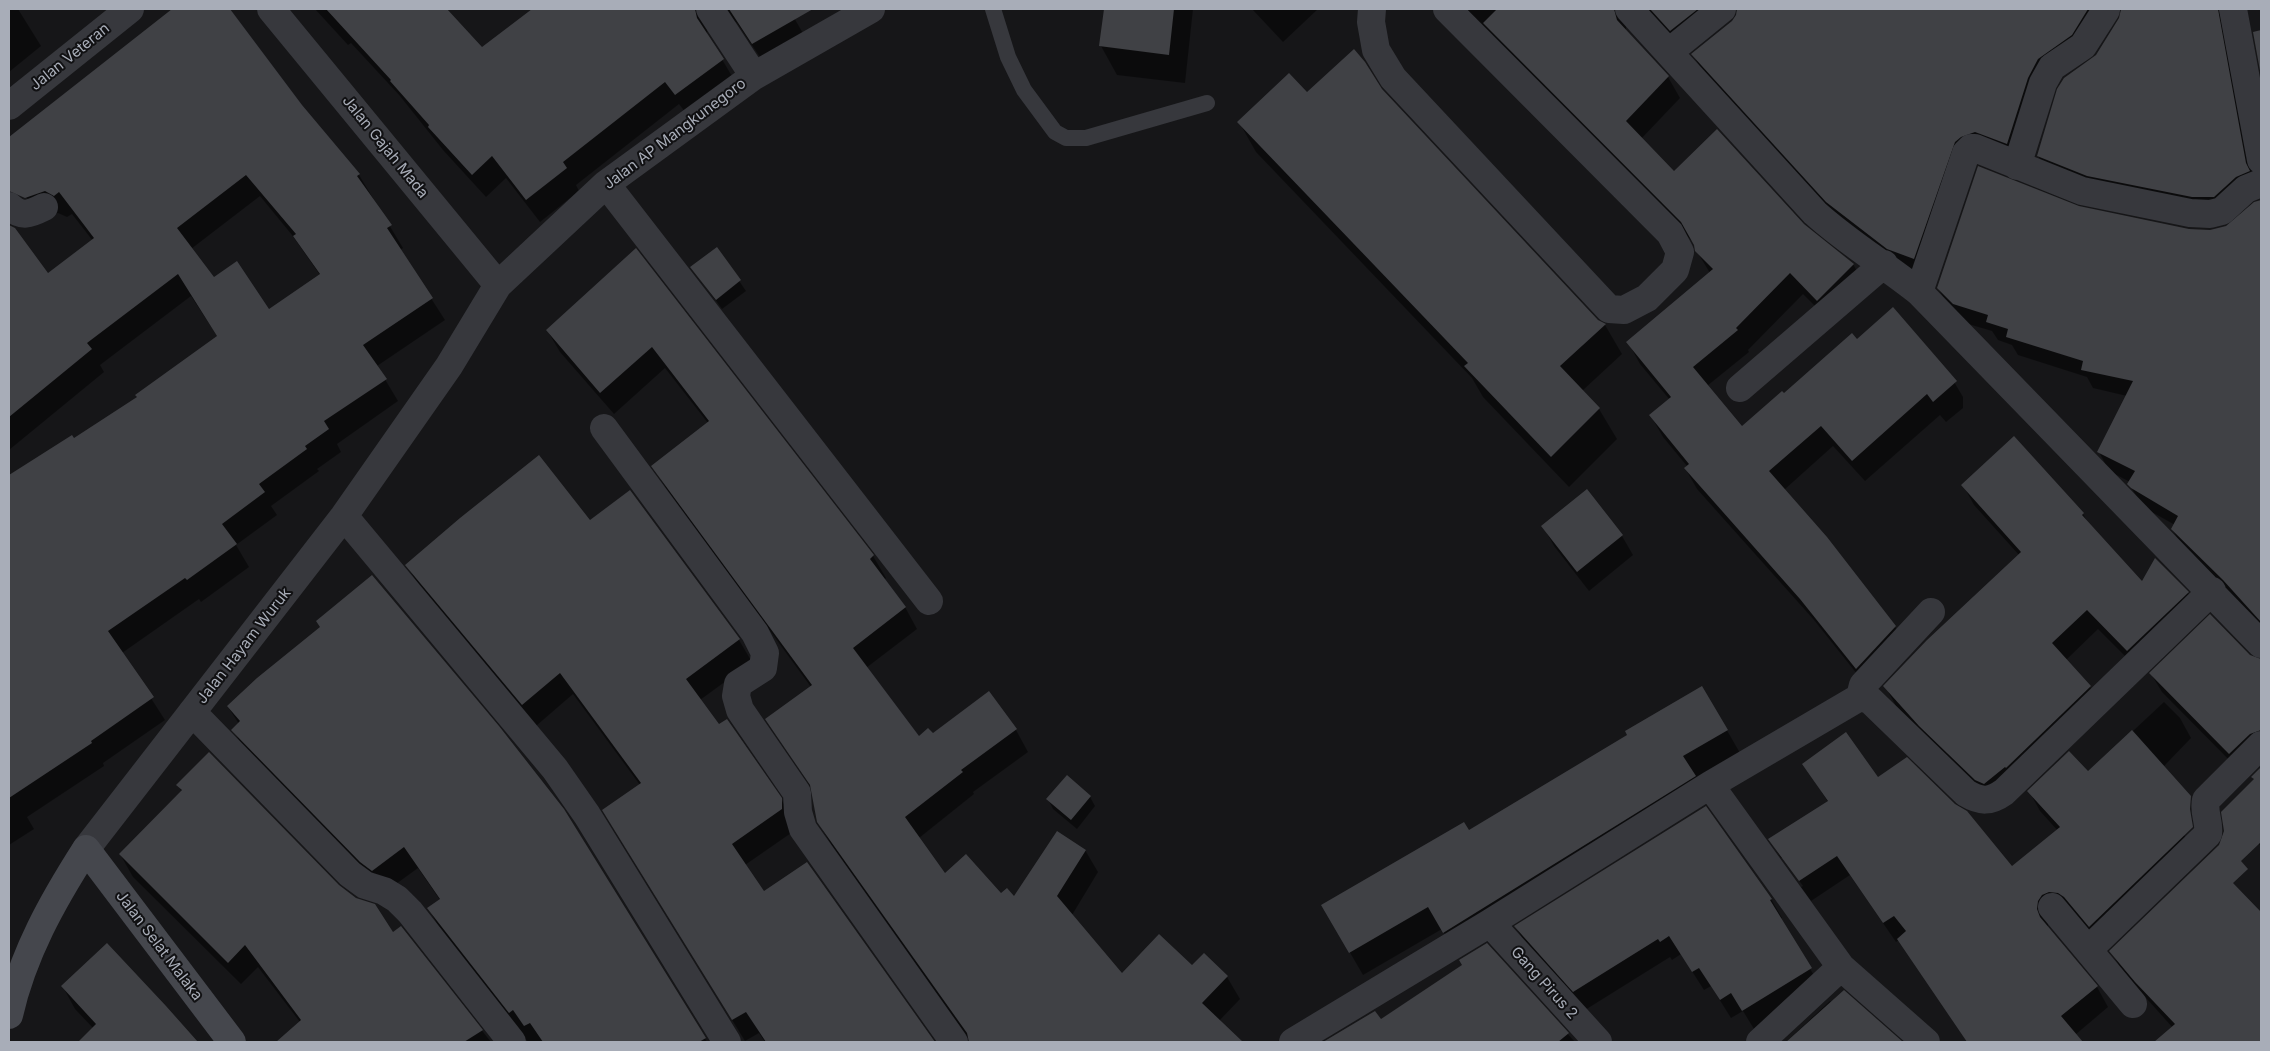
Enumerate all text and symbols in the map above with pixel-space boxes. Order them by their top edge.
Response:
street label: Jalan Veteran [27,20,113,94]
street label: Jalan AP Mangkunegoro [600,75,750,193]
street label: Jalan Gajah Mada [338,92,432,202]
street label: Jalan Hayam Wuruk [193,585,295,707]
street label: Jalan Selat Malaka [112,888,206,1004]
street label: Gang Pirus 2 [1507,943,1581,1023]

